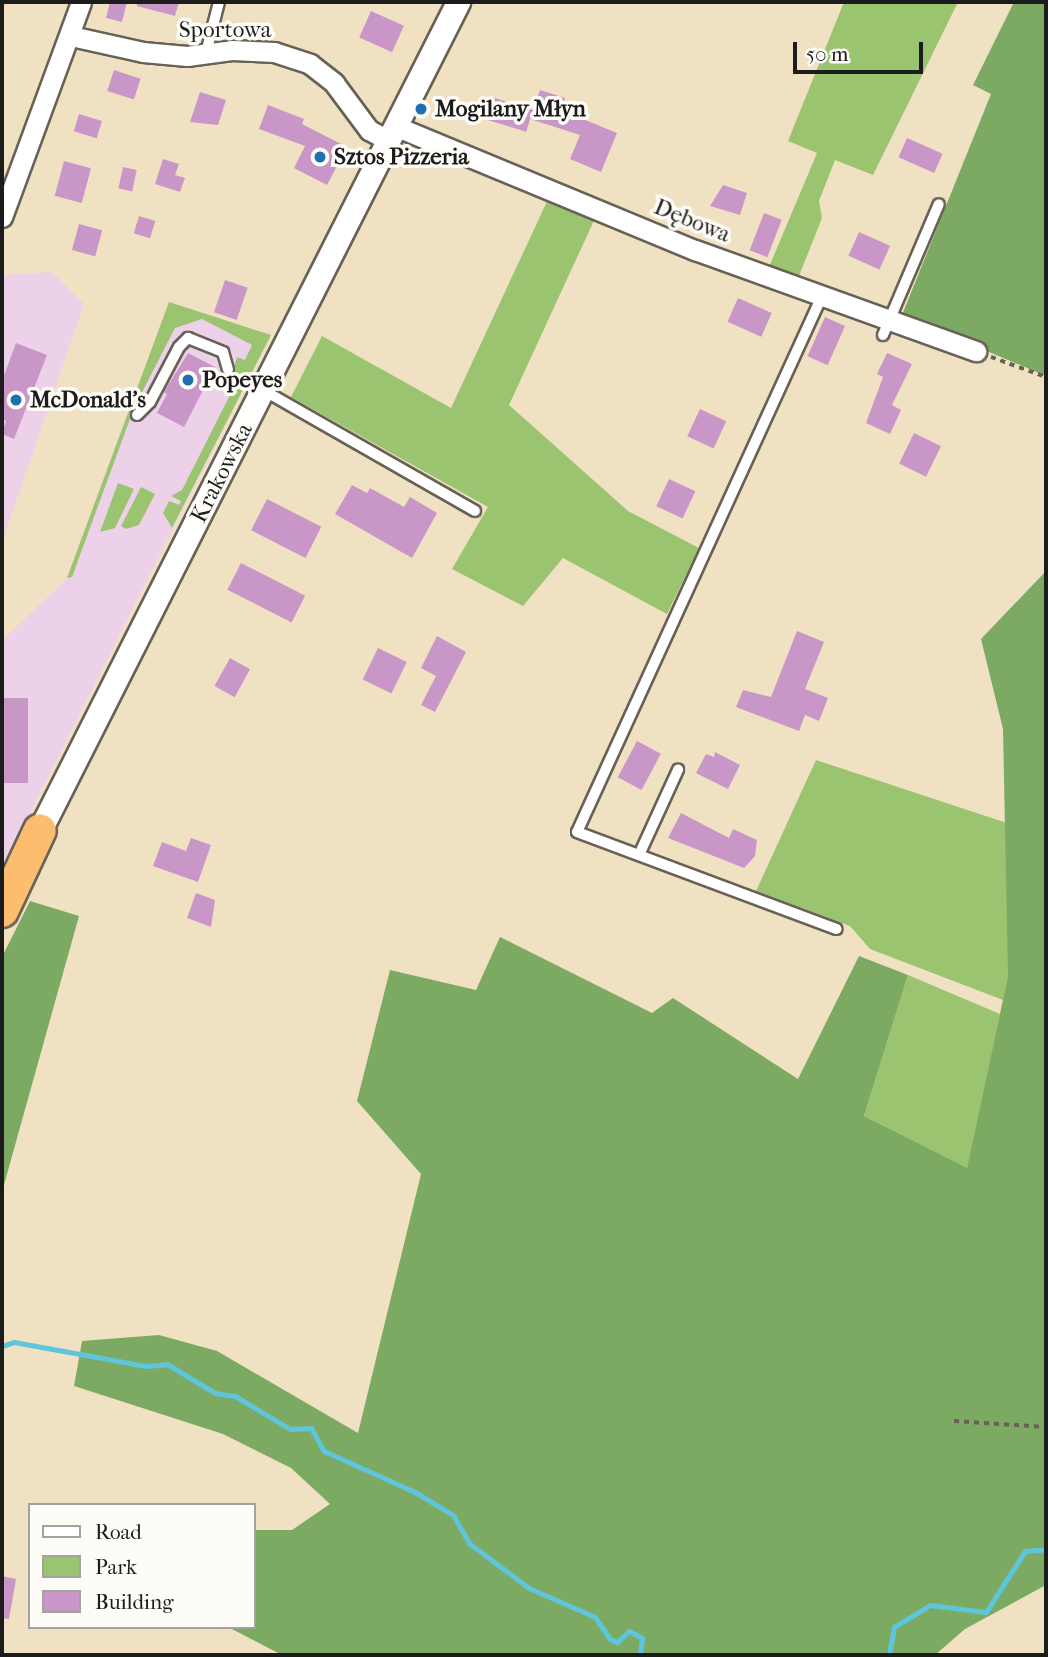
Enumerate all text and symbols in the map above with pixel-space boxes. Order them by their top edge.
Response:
street label: Sportowa [179,16,271,44]
scale bar [796,28,926,72]
text: 50 m [806,42,849,66]
place label: Mogilany Młyn [435,95,586,123]
marker: Mogilany Młyn [413,101,429,117]
place label: Sztos Pizzeria [334,143,469,171]
marker: Sztos Pizzeria [312,149,328,165]
street label: Dębowa [650,193,734,249]
place label: Popeyes [202,366,282,394]
marker: Popeyes [180,372,196,388]
place label: McDonald's [30,386,146,414]
marker: McDonald's [8,392,24,408]
street label: Krakowska [185,419,259,527]
legend [28,1503,256,1629]
text: Road [95,1520,142,1544]
text: Park [95,1555,137,1579]
text: Building [95,1590,173,1614]

